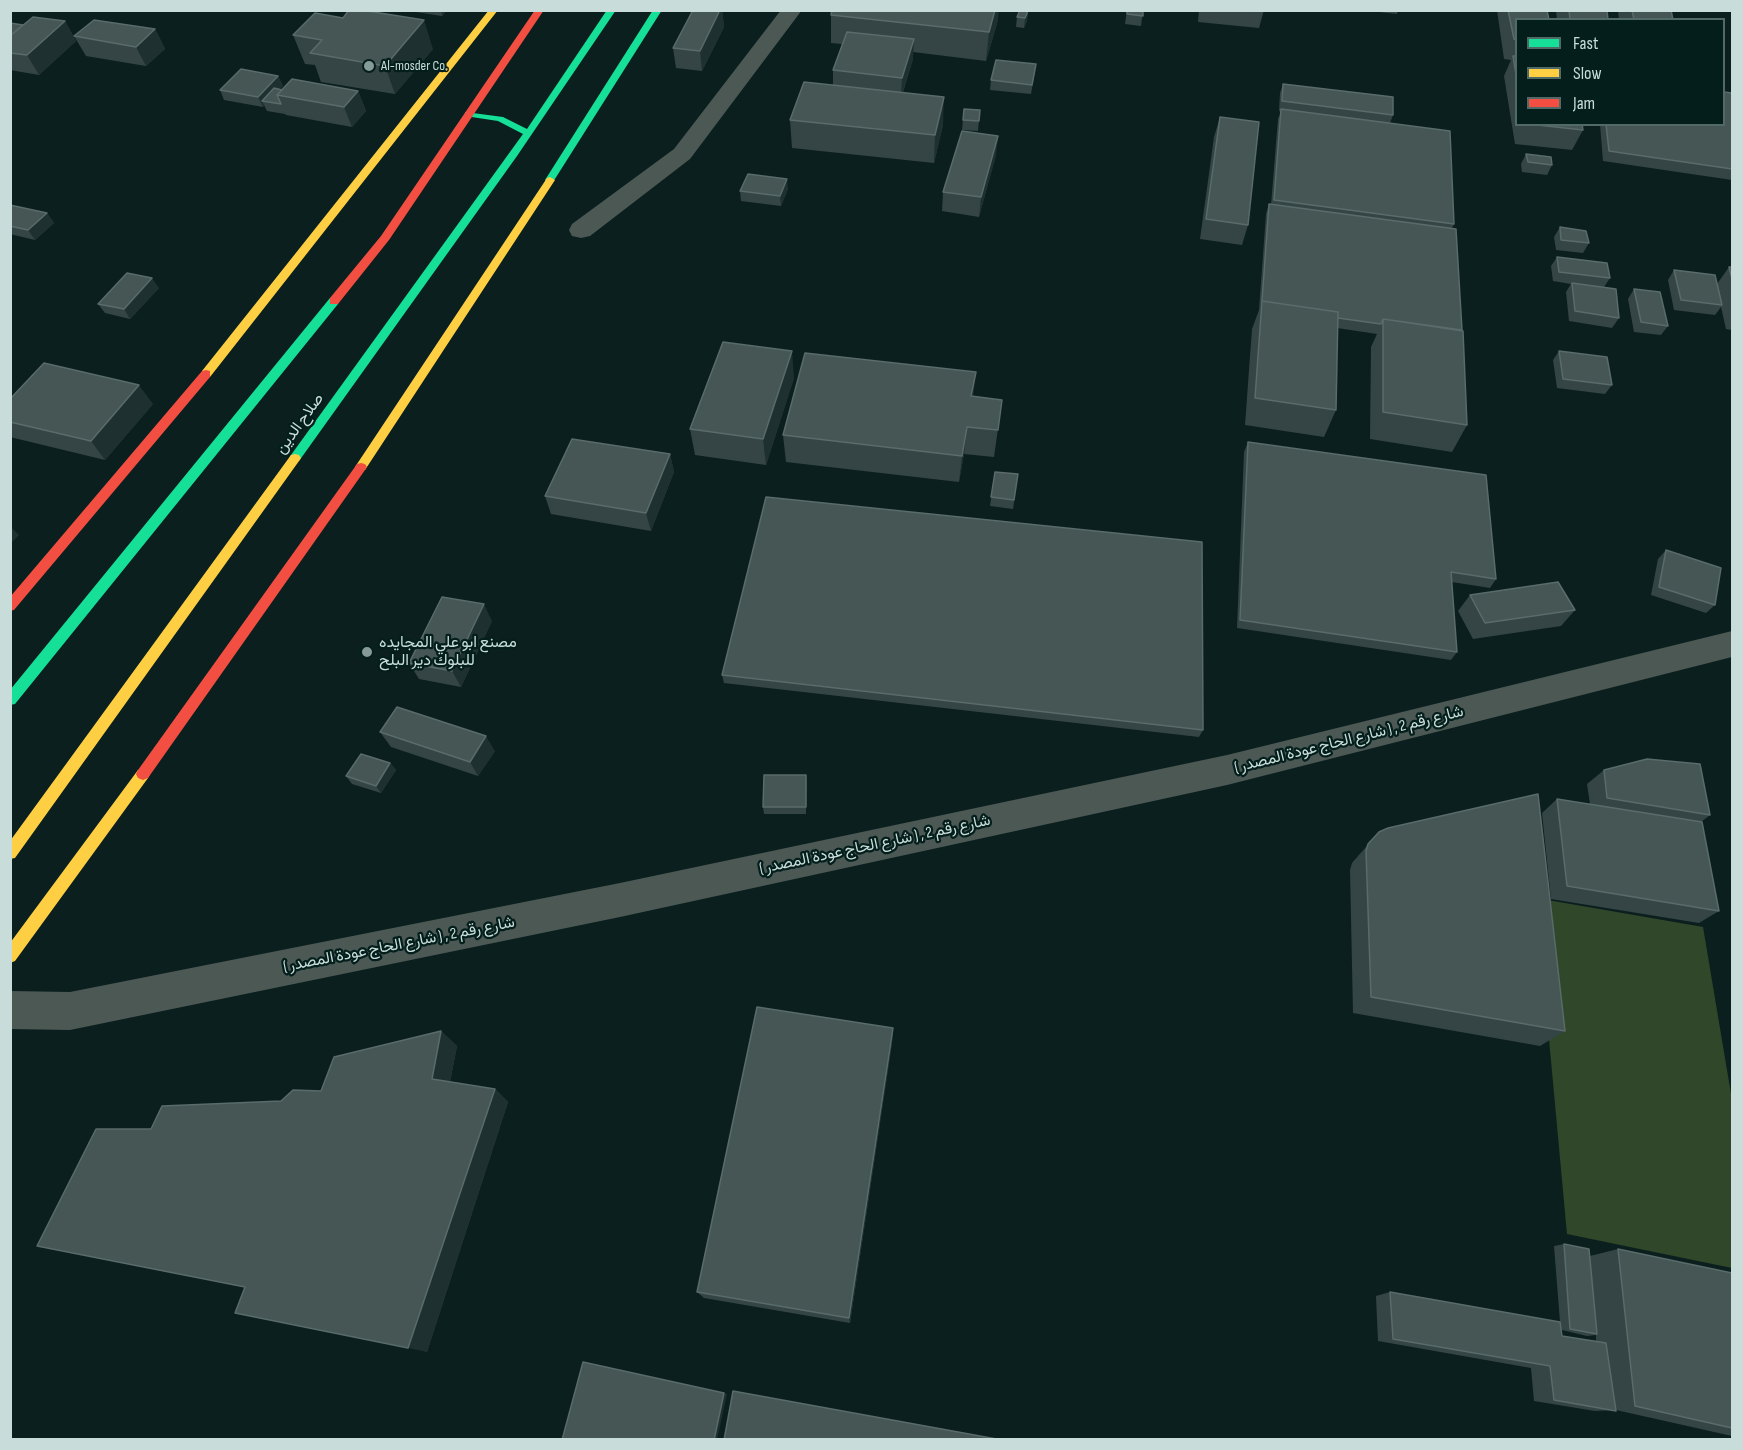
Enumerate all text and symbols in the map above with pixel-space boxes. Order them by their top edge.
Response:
legend [1515,18,1725,126]
text: Fast [1573,33,1598,54]
place label: Al-mosder Co. [381,58,447,74]
marker: Al-mosder Co. [362,59,376,73]
text: Slow [1573,63,1602,84]
text: Jam [1573,93,1595,114]
street label: صلاح الدين [272,390,328,458]
place label: مصنع ابو علي المجايده للبلوك دير البلح [379,633,517,671]
marker: مصنع ابو علي المجايده للبلوك دير البلح [360,645,374,659]
street label: شارع رقم 2 , ( شارع الحاج عودة المصدر ) [1232,702,1466,778]
street label: شارع رقم 2 , ( شارع الحاج عودة المصدر ) [758,811,992,879]
street label: شارع رقم 2 , ( شارع الحاج عودة المصدر ) [282,913,516,977]

